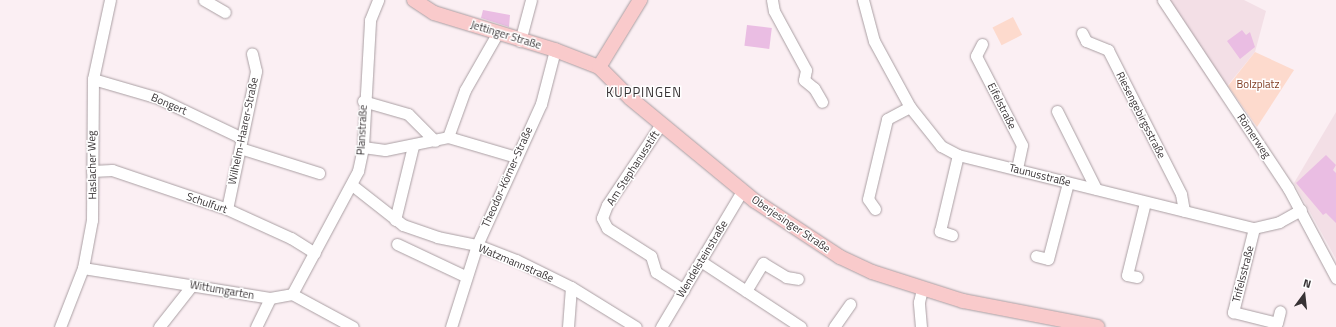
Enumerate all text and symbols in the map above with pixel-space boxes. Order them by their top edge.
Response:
street label: Jettinger Straße [469,18,543,52]
street label: Riesengebirgsstraße [1113,70,1169,160]
street label: Wilhelm-Haarer-Straße [225,76,261,186]
park label: Bolzplatz [1237,77,1279,91]
street label: Eifelstraße [985,81,1019,131]
district label: KUPPINGEN [606,84,682,100]
street label: Bongert [149,91,189,117]
street label: Planstraße [354,104,370,156]
street label: Römerweg [1234,111,1274,161]
street label: Theodor-Körner-Straße [479,125,535,229]
street label: Am Stephanusstift [604,128,662,208]
street label: Haslacher Weg [85,130,99,200]
street label: Taunusstraße [1008,161,1072,189]
street label: Schulfurt [185,190,229,216]
street label: Oberjesinger Straße [749,193,833,255]
street label: Wendelsteinstraße [674,218,730,300]
street label: Watzmannstraße [476,241,556,285]
street label: Trifelsstraße [1230,244,1256,304]
north arrow [1284,275,1324,315]
text: N [1301,275,1313,292]
street label: Wittumgarten [189,278,255,302]

